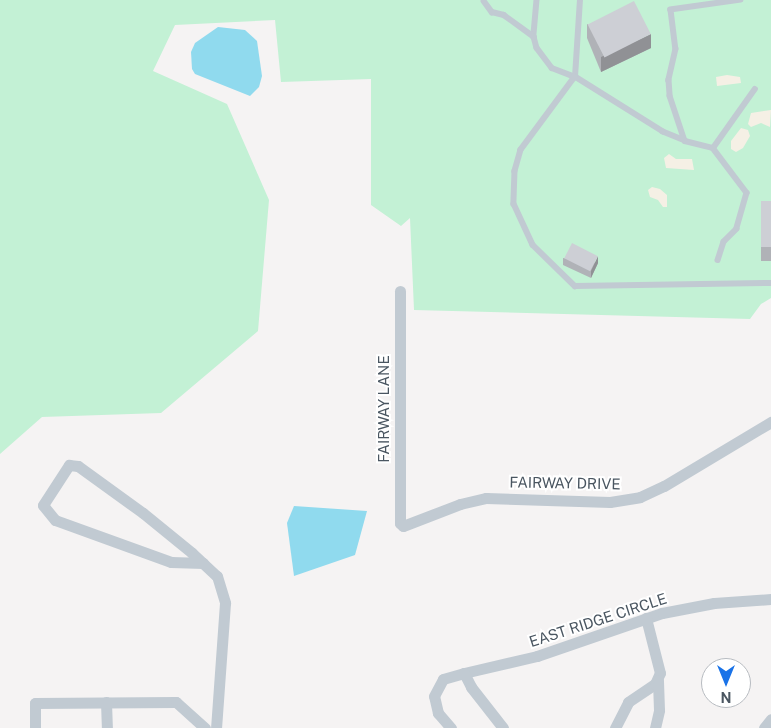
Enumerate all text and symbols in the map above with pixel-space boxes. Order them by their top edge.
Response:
street label: FAIRWAY LANE [375,355,393,463]
street label: FAIRWAY DRIVE [509,473,621,493]
street label: EAST RIDGE CIRCLE [527,589,669,651]
north arrow [701,658,751,708]
text: N [721,689,731,705]

